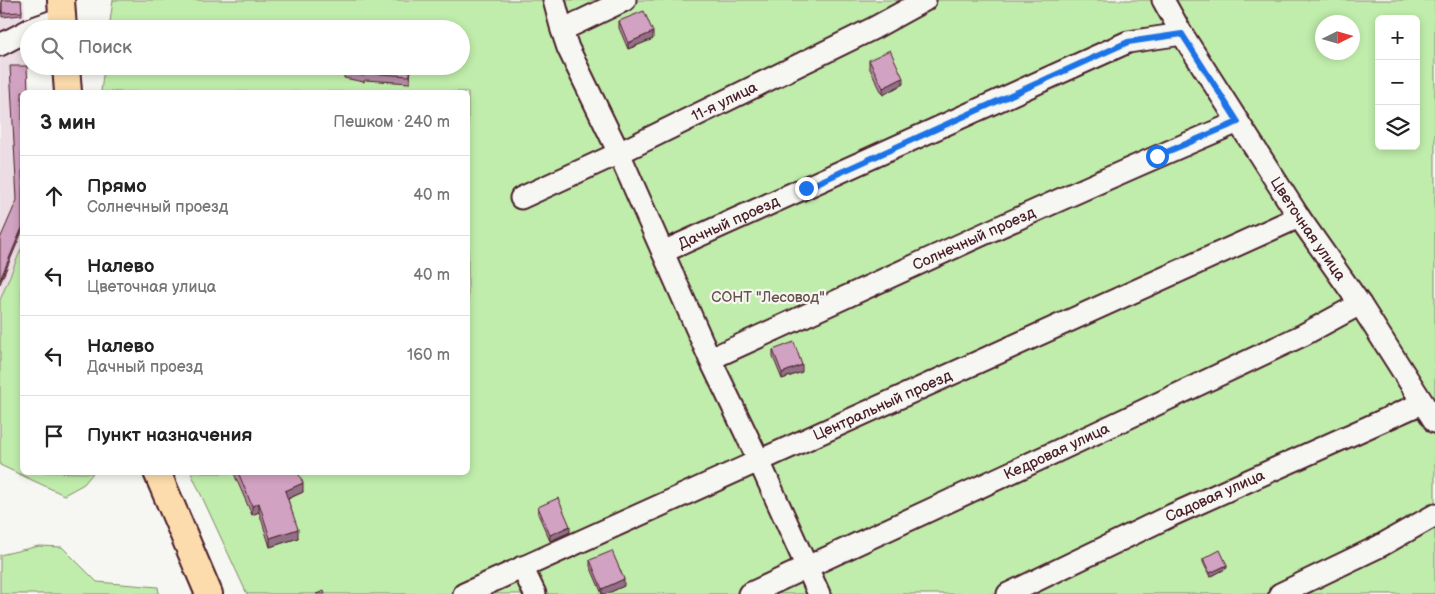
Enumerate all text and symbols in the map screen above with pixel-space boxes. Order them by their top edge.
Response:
north arrow [1315,15,1360,60]
map controls [1375,15,1420,150]
button: + [1375,15,1420,60]
search box [20,20,470,75]
icon: search [38,34,66,62]
text: Поиск [78,36,132,59]
button: − [1375,60,1420,105]
street label: 11-я улица [688,77,760,126]
button: layers [1375,105,1420,150]
text: 3 мин [40,110,96,135]
text: Пешком · 240 m [333,113,450,132]
route start [1146,145,1169,168]
street label: Цветочная улица [1266,173,1350,284]
text: Прямо [87,175,147,198]
route end [795,177,818,200]
icon: ahead [40,182,68,210]
text: 40 m [413,186,450,205]
street label: Дачный проезд [675,191,782,253]
text: Солнечный проезд [87,198,228,217]
street label: Солнечный проезд [910,203,1038,275]
text: Налево [87,255,154,278]
icon: left [40,262,68,290]
text: 40 m [413,266,450,285]
text: Цветочная улица [87,278,216,297]
park label: СОНТ "Лесовод" [711,288,825,307]
text: Налево [87,335,154,358]
icon: left [40,342,68,370]
text: 160 m [407,346,450,365]
text: Дачный проезд [87,358,203,377]
street label: Центральный проезд [810,366,955,445]
street label: Кедровая улица [1001,419,1112,484]
icon: arrive [40,422,68,450]
text: Пункт назначения [87,424,252,447]
street label: Садовая улица [1162,465,1268,526]

